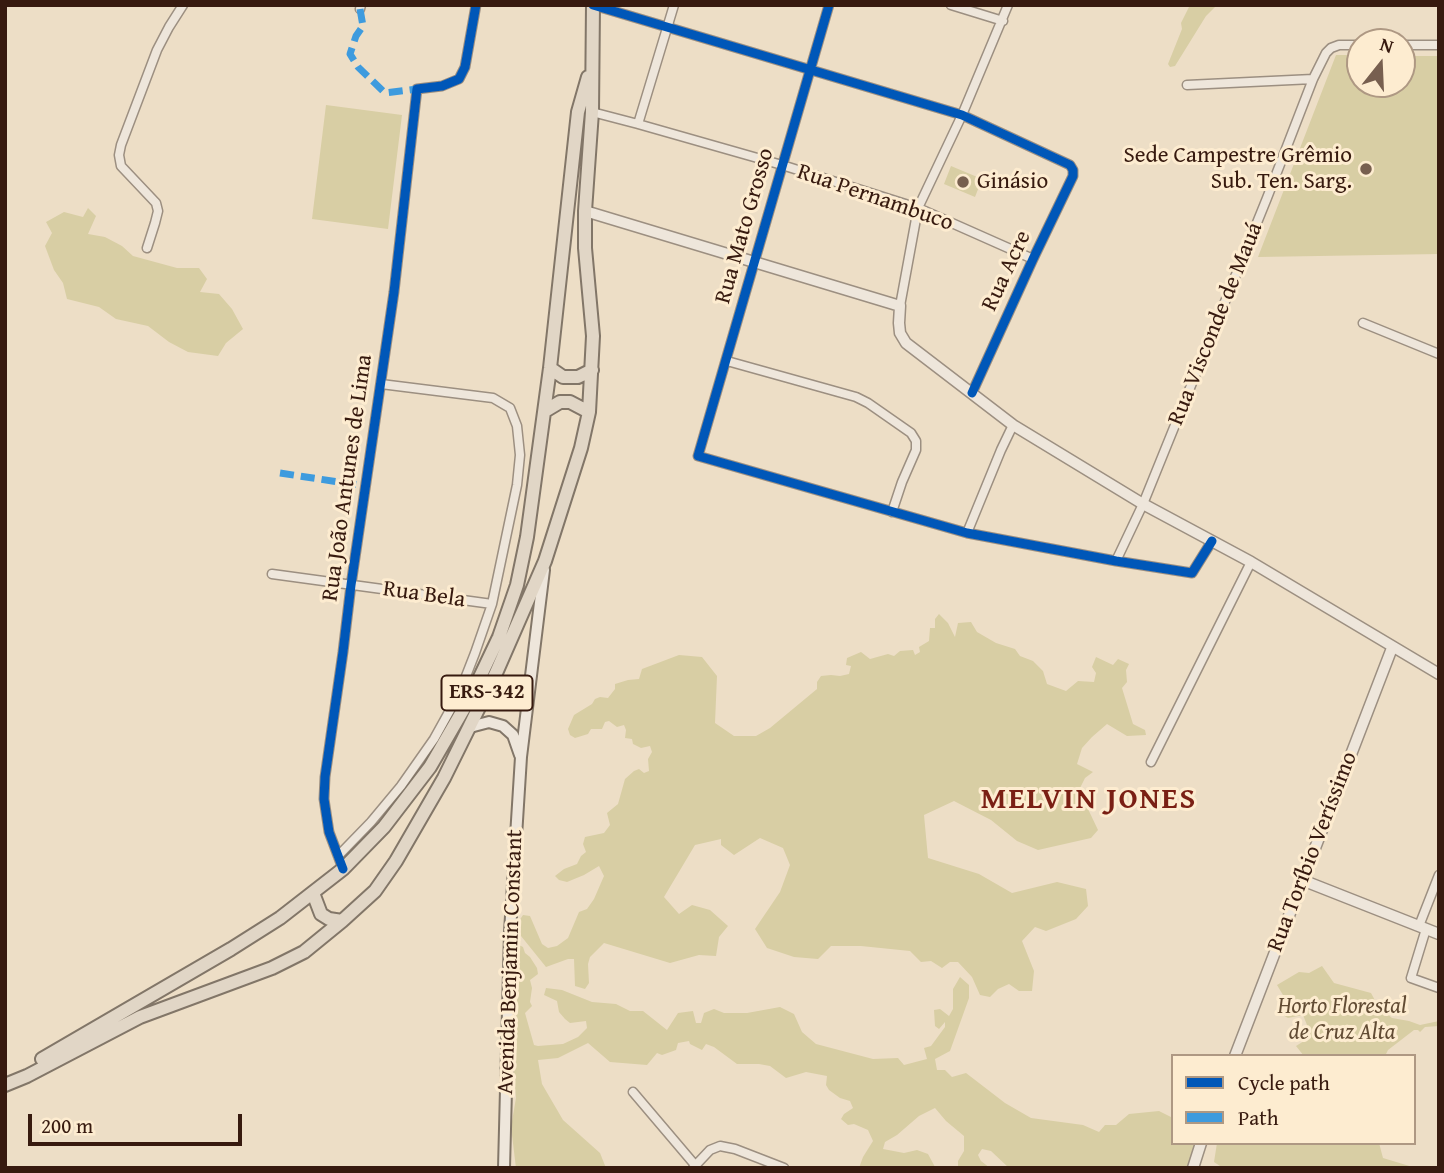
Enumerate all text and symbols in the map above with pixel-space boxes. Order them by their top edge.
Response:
north arrow [1346,28,1416,98]
text: N [1376,30,1397,60]
place label: Sede Campestre Grêmio Sub. Ten. Sarg. [1123,142,1352,196]
street label: Rua Mato Grosso [710,145,780,307]
street label: Rua Pernambuco [793,158,957,238]
marker: Sede Campestre Grêmio Sub. Ten. Sarg. [1358,161,1374,177]
place label: Ginásio [977,168,1048,196]
marker: Ginásio [955,174,971,190]
street label: Rua Visconde de Mauá [1163,218,1269,430]
street label: Rua Acre [976,226,1038,316]
street label: Rua João Antunes de Lima [317,353,379,603]
street label: Rua Bela [381,576,467,614]
road number: ERS-342 [442,676,532,710]
street label: Rua Toríbio Veríssimo [1262,748,1364,956]
district label: MELVIN JONES [982,782,1196,818]
street label: Avenida Benjamin Constant [493,829,529,1095]
park label: Horto Florestal de Cruz Alta [1277,993,1407,1047]
legend [1171,1054,1416,1145]
text: Cycle path [1238,1067,1330,1098]
scale bar [32,1100,245,1144]
text: Path [1238,1102,1278,1133]
text: 200 m [41,1110,93,1141]

